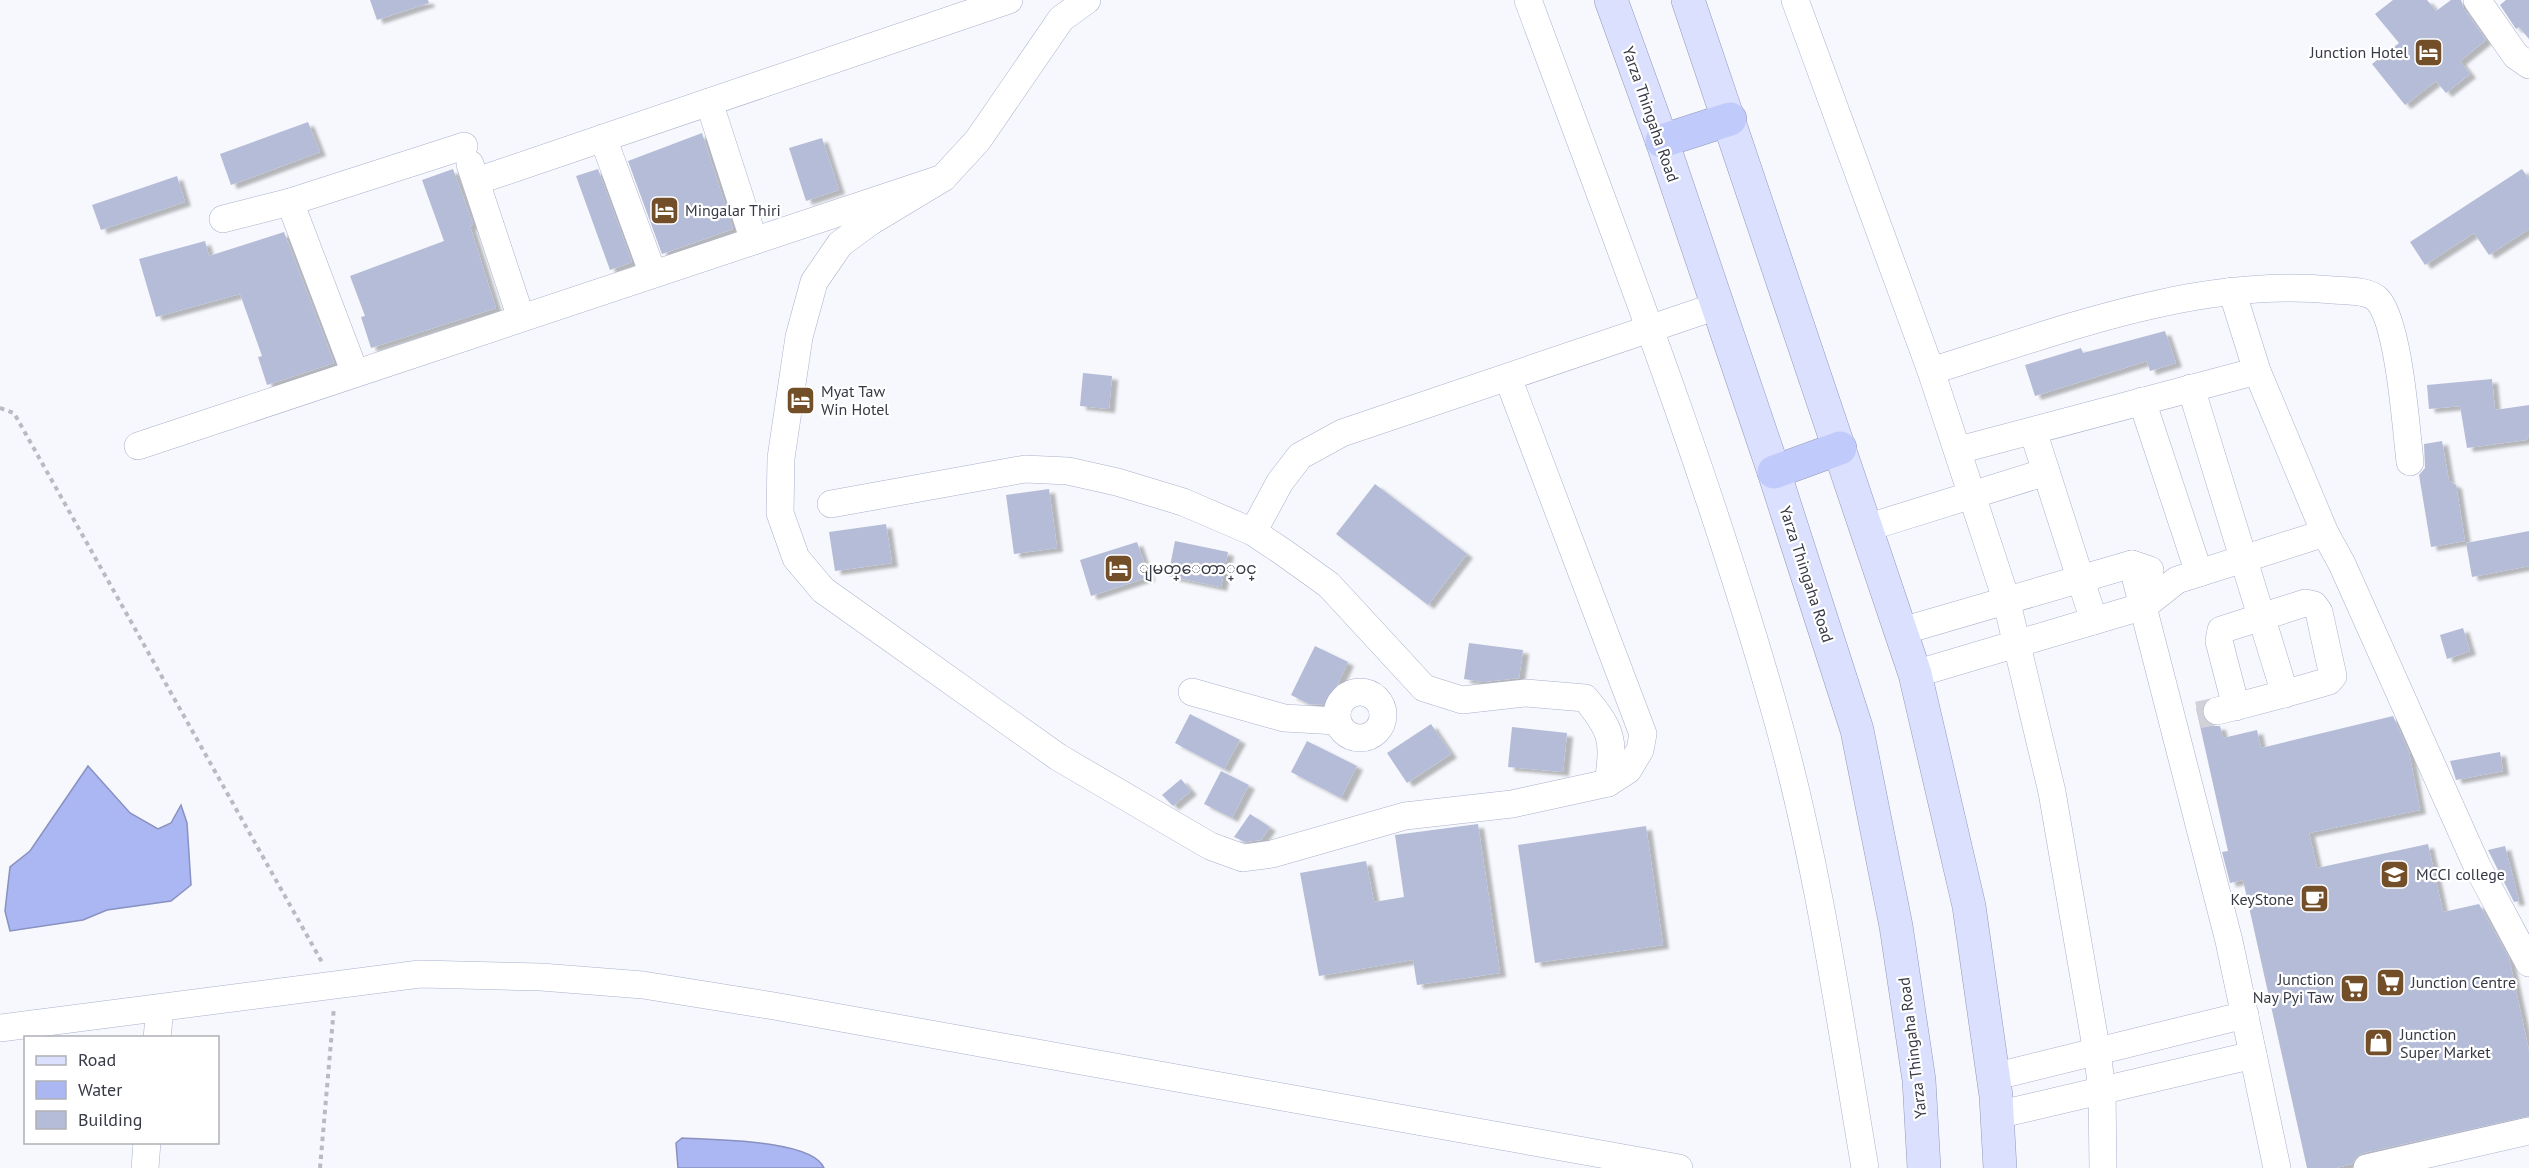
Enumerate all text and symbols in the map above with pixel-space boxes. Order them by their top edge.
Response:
hotel icon: Junction Hotel [2413,36,2445,68]
place label: Junction Hotel [2309,42,2408,62]
street label: Yarza Thingaha Road [1618,44,1684,184]
hotel icon: Mingalar Thiri [648,194,680,226]
place label: Mingalar Thiri [685,200,781,220]
place label: Myat Taw Win Hotel [821,381,889,419]
hotel icon: Myat Taw Win Hotel [784,384,816,416]
street label: Yarza Thingaha Road [1776,503,1838,645]
hotel icon: ျမတ္ေတာ္ဝင္ [1102,552,1134,584]
place label: ျမတ္ေတာ္ဝင္ [1139,558,1257,582]
school or university icon: MCCI college [2379,858,2411,890]
place label: MCCI college [2416,864,2505,884]
cafe icon: KeyStone [2299,883,2331,915]
place label: KeyStone [2231,889,2294,909]
supermarket icon: Junction Centre [2374,966,2406,998]
place label: Junction Nay Pyi Taw [2253,969,2334,1007]
supermarket icon: Junction Nay Pyi Taw [2339,972,2371,1004]
place label: Junction Centre [2410,972,2516,992]
street label: Yarza Thingaha Road [1893,976,1931,1120]
place label: Junction Super Market [2399,1024,2491,1062]
shop icon: Junction Super Market [2363,1027,2395,1059]
legend [24,1036,219,1144]
text: Road [78,1048,116,1071]
text: Water [78,1078,122,1101]
text: Building [78,1108,142,1131]

